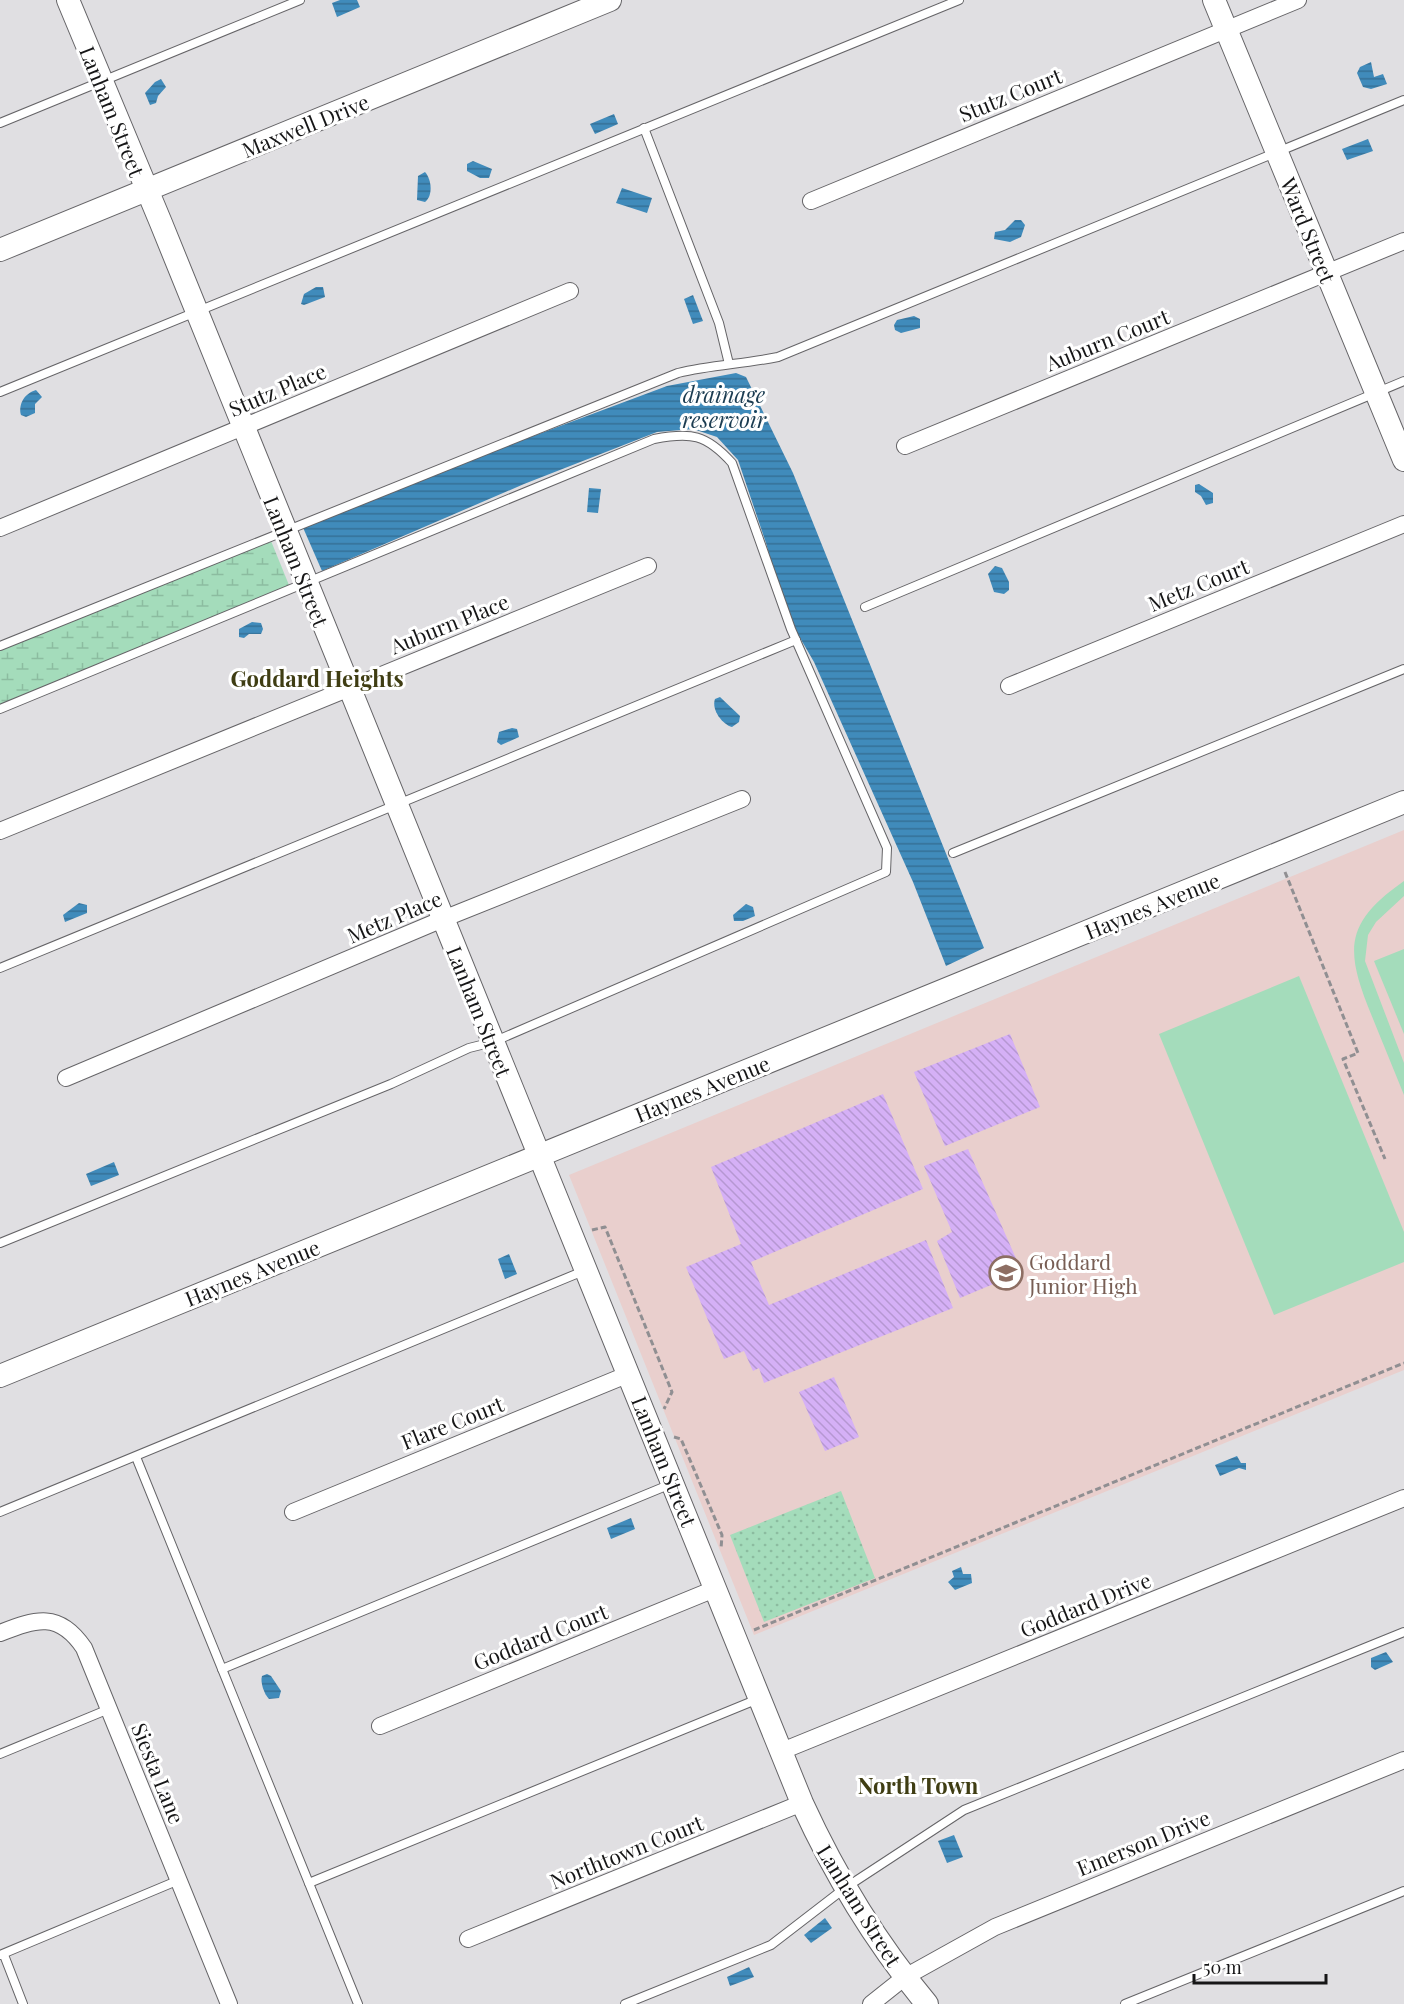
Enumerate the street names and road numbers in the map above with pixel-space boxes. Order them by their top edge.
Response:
street label: Lanham Street [74,42,152,181]
street label: Stutz Court [954,60,1066,127]
street label: Maxwell Drive [237,87,373,163]
street label: Ward Street [1275,172,1343,287]
street label: Auburn Court [1040,301,1173,377]
street label: Stutz Place [224,356,330,422]
street label: Lanham Street [258,492,336,631]
street label: Metz Court [1144,551,1253,617]
street label: Auburn Place [385,587,512,660]
street label: Haynes Avenue [1080,865,1224,945]
street label: Metz Place [342,883,446,949]
street label: Lanham Street [441,942,519,1081]
street label: Haynes Avenue [630,1048,774,1128]
street label: Haynes Avenue [180,1232,324,1312]
street label: Flare Court [397,1389,508,1455]
street label: Lanham Street [626,1392,704,1531]
street label: Goddard Drive [1015,1565,1155,1643]
street label: Goddard Court [469,1596,612,1676]
street label: Siesta Lane [126,1718,192,1828]
street label: Emerson Drive [1072,1803,1214,1881]
street label: Northtown Court [545,1807,707,1894]
street label: Lanham Street [811,1839,909,1972]

